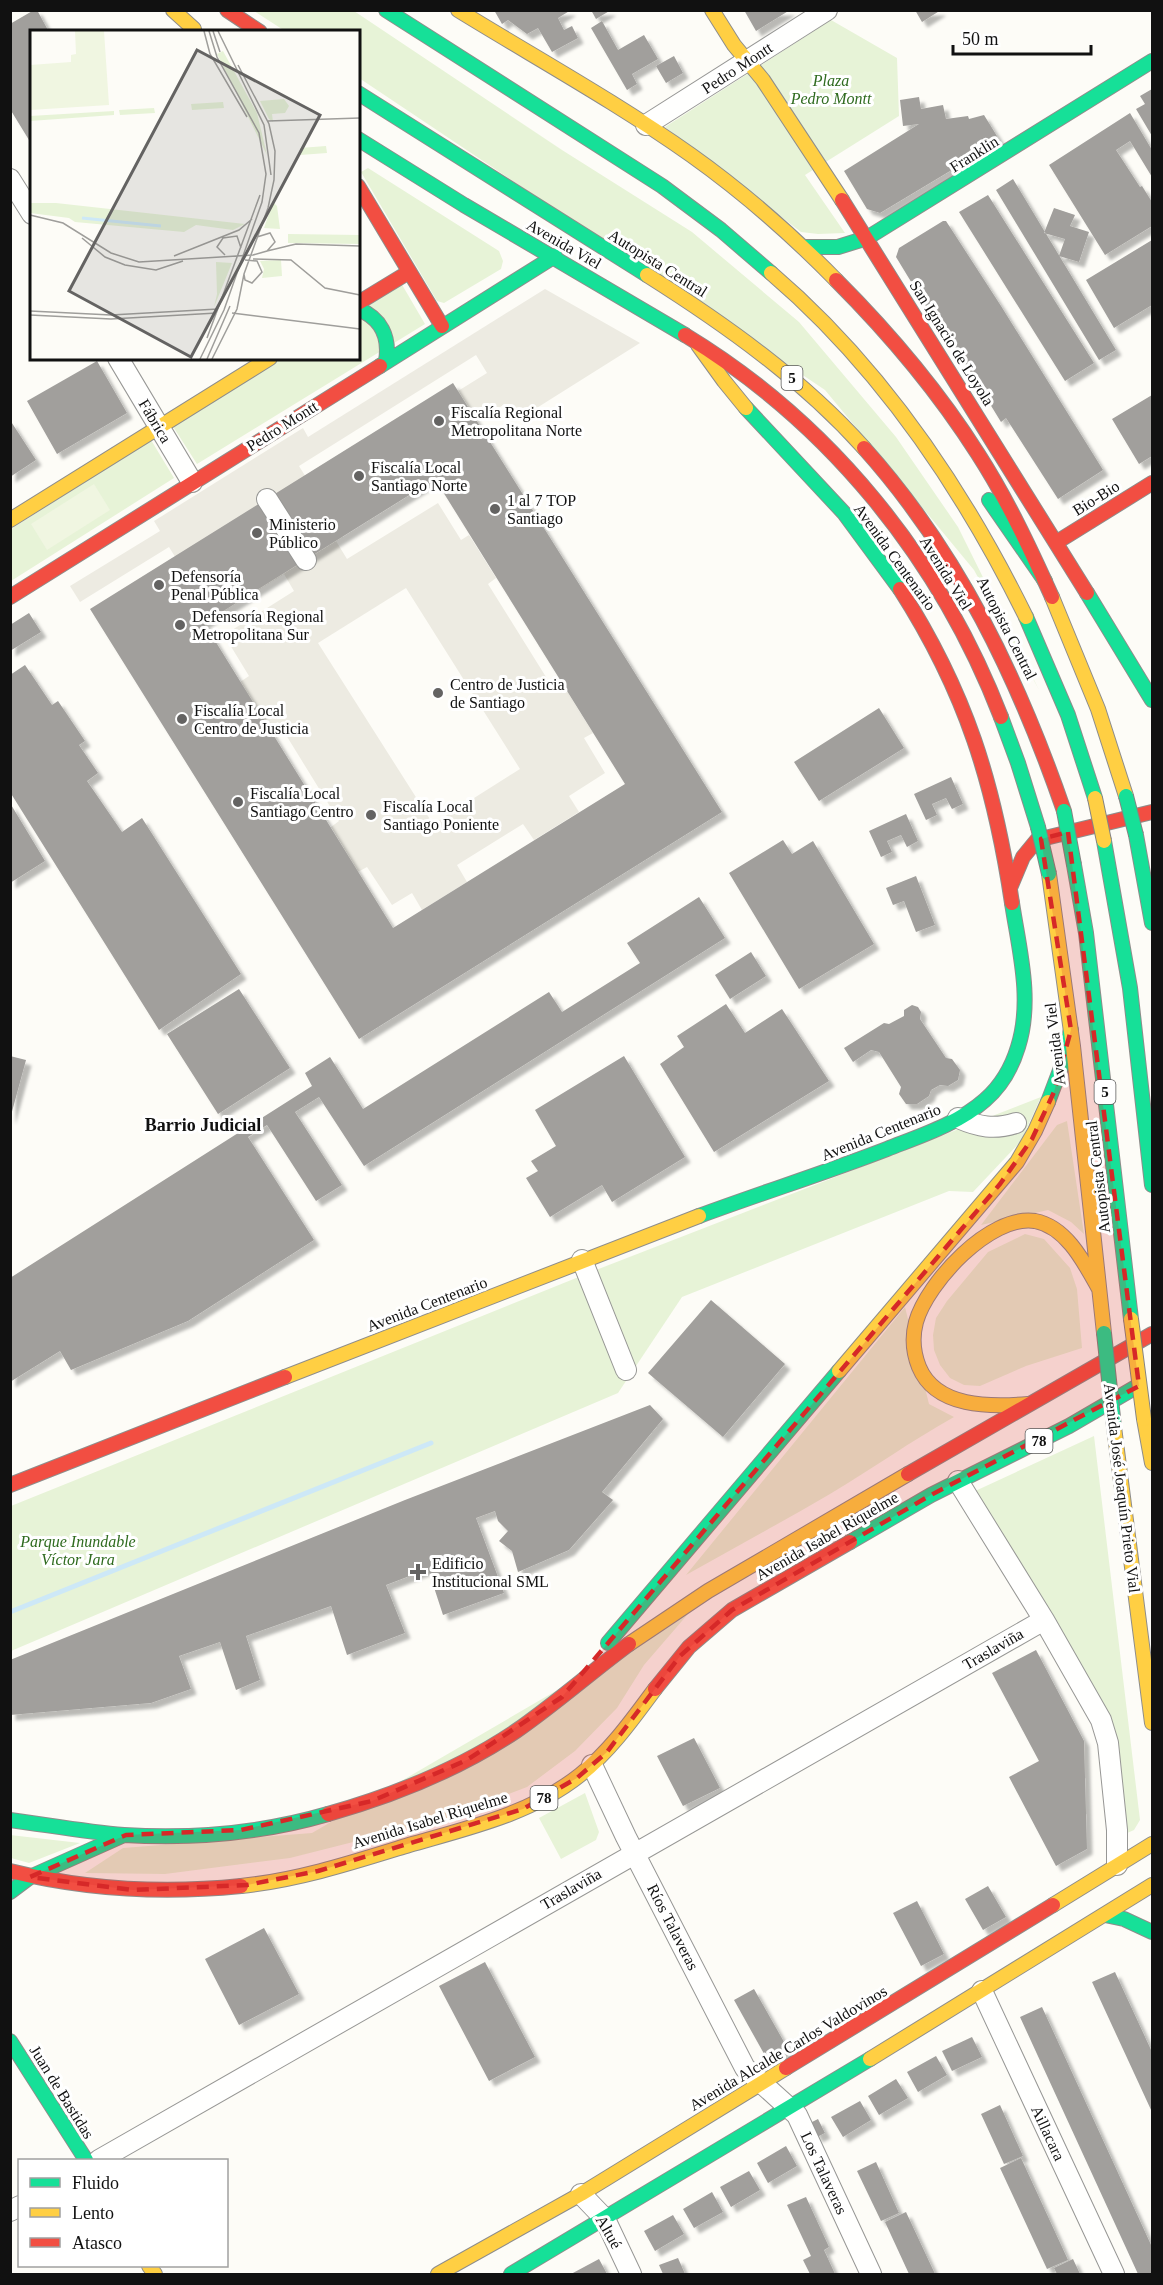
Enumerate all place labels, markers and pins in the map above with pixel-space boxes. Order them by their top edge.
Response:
place label: Fiscalía Regional Metropolitana Norte [451,404,582,440]
marker: Fiscalía Regional Metropolitana Norte [432,414,446,428]
place label: Fiscalía Local Santiago Norte [371,459,467,495]
marker: Fiscalía Local Santiago Norte [352,469,366,483]
place label: 1 al 7 TOP Santiago [507,492,576,528]
marker: 1 al 7 TOP Santiago [488,502,502,516]
place label: Ministerio Público [269,516,336,551]
marker: Ministerio Público [250,526,264,540]
place label: Defensoría Penal Pública [171,568,259,603]
marker: Defensoría Penal Pública [152,578,166,592]
place label: Defensoría Regional Metropolitana Sur [192,608,325,644]
marker: Defensoría Regional Metropolitana Sur [173,618,187,632]
place label: Centro de Justicia de Santiago [450,676,565,712]
marker: Centro de Justicia de Santiago [431,686,445,700]
place label: Fiscalía Local Centro de Justicia [194,702,309,737]
marker: Fiscalía Local Centro de Justicia [175,712,189,726]
place label: Fiscalía Local Santiago Centro [250,785,354,821]
marker: Fiscalía Local Santiago Centro [231,795,245,809]
place label: Fiscalía Local Santiago Poniente [383,798,499,834]
marker: Fiscalía Local Santiago Poniente [364,808,378,822]
place label: Edificio Institucional SML [432,1555,549,1590]
marker: Edificio Institucional SML [409,1563,427,1581]

